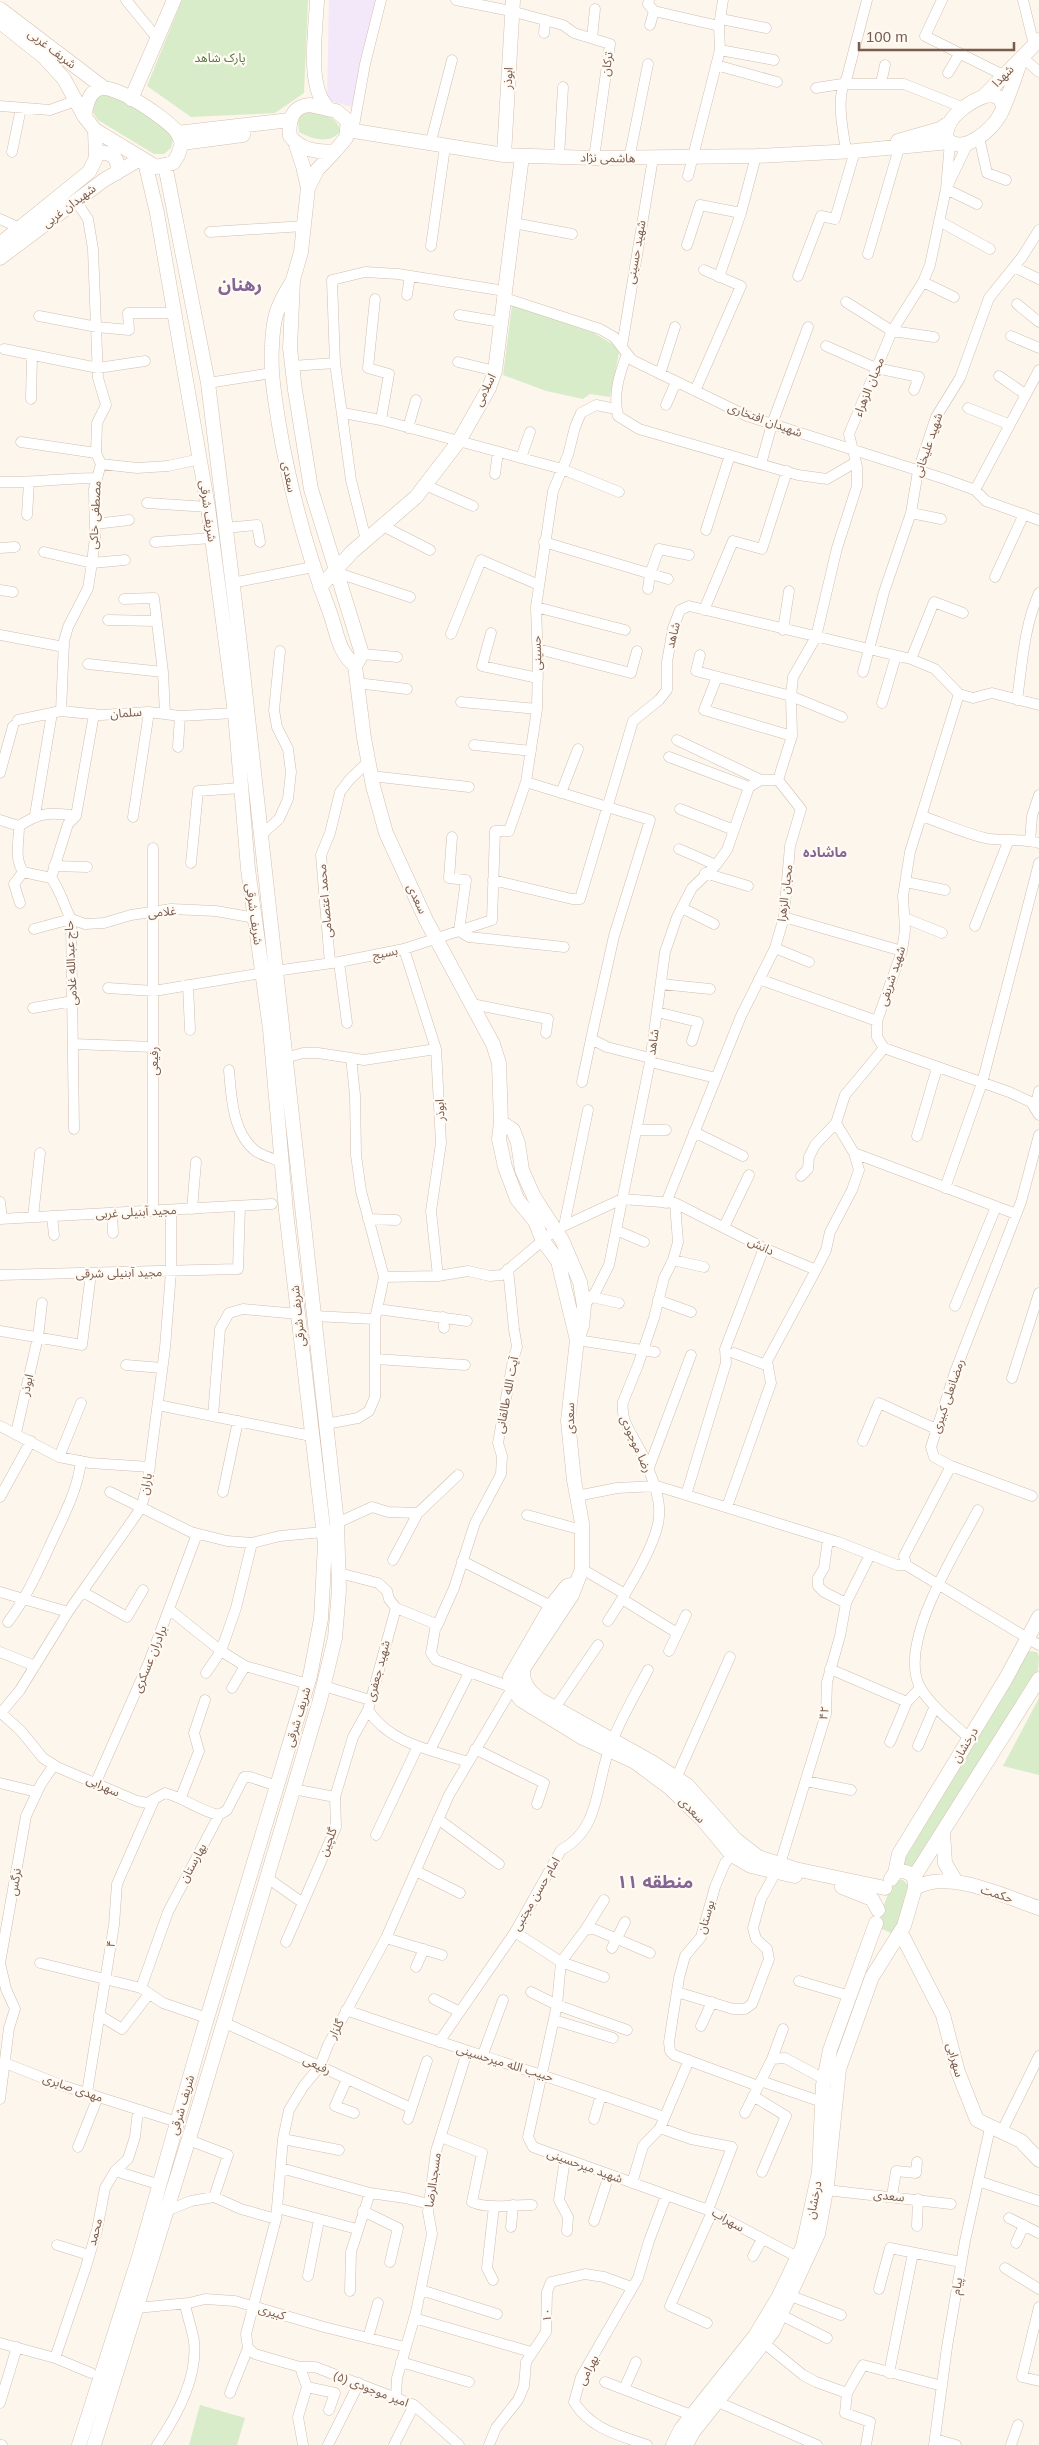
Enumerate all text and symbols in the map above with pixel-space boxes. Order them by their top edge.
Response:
scale bar [859,20,1014,52]
street label: شریف غربی [25,26,79,72]
text: 100 m [866,28,908,45]
street label: ترکان [598,50,616,77]
park label: پارک شاهد [194,51,246,66]
street label: شهدا [989,62,1017,90]
street label: ابوذر [500,67,516,90]
street label: هاشمی نژاد [580,151,636,165]
street label: شهیدان غربی [40,181,99,231]
street label: شهید حسینی [624,219,649,285]
district label: رهنان [218,275,262,296]
street label: محبان الزهراء [851,355,887,419]
street label: اسلامی [471,371,499,409]
street label: شهیدان افتخاری [726,400,804,440]
street label: شهید علیخانی [910,411,946,479]
street label: سعدی [279,460,299,494]
street label: شریف شرقی [197,479,219,543]
street label: مصطفی خاکی [86,480,104,550]
street label: شاهد [663,621,683,649]
street label: حسینی [529,635,545,671]
street label: سلمان [110,705,142,721]
district label: ماشاده [803,844,847,860]
street label: محمد اعتصامی [315,864,335,938]
street label: محبان الزهرا [775,864,795,922]
street label: شریف شرقی [243,882,265,946]
street label: سعدی [404,882,430,916]
street label: غلامی [147,904,177,920]
street label: حاج عبدالله غلامی [62,920,82,1006]
street label: بسیج [371,944,399,964]
street label: شهید شریفی [876,944,908,1008]
street label: شاهد [644,1028,662,1056]
street label: رفیعی [147,1047,161,1075]
street label: ابوذر [433,1099,447,1122]
street label: مجید آبنیلی غربی [95,1203,177,1221]
street label: دانش [746,1234,776,1258]
street label: مجید آبنیلی شرقی [76,1265,162,1281]
street label: شریف شرقی [288,1284,308,1348]
street label: آیت الله طالقانی [493,1355,521,1435]
street label: رمضانعلی کبیری [929,1357,967,1435]
street label: ابوذر [17,1373,36,1398]
street label: سعدی [563,1402,577,1434]
street label: رضا موجودی [617,1413,655,1475]
street label: باران [137,1472,155,1496]
street label: برادران عسکری [130,1623,170,1695]
street label: شهید جعفری [363,1639,393,1703]
street label: شریف شرقی [282,1685,314,1749]
street label: ۴۲ [816,1705,832,1721]
street label: درخشان [949,1725,981,1765]
street label: سهرابی [84,1773,122,1800]
street label: سعدی [676,1794,708,1826]
street label: گلچین [316,1825,341,1859]
street label: بهارستان [177,1841,209,1885]
street label: امام حسن مجتبی [509,1855,564,1934]
street label: نرگس [6,1867,24,1897]
district label: منطقه ۱۱ [617,1872,693,1892]
street label: حکمت [979,1882,1015,1906]
street label: بوستان [695,1898,718,1936]
street label: ۴ [104,1939,118,1949]
street label: گلزار [325,2016,347,2042]
street label: سهرابی [944,2041,966,2079]
street label: حبیب الله میرحسینی [455,2042,555,2085]
street label: رفیعی [301,2053,333,2078]
street label: مهدی صابری [41,2071,105,2105]
street label: شریف شرقی [167,2073,197,2137]
street label: شهید میرحسینی [545,2146,625,2186]
street label: مسجدالرضا [422,2152,444,2208]
street label: درخشان [803,2179,825,2220]
street label: سعدی [873,2187,905,2205]
street label: سهراب [709,2205,747,2235]
street label: محمد [85,2217,105,2247]
street label: پیام [949,2276,967,2296]
street label: کبیری [257,2301,288,2323]
street label: ۱۰ [540,2308,554,2322]
street label: بهرامی [574,2353,602,2387]
street label: امیر موجودی (۵) [331,2368,411,2410]

